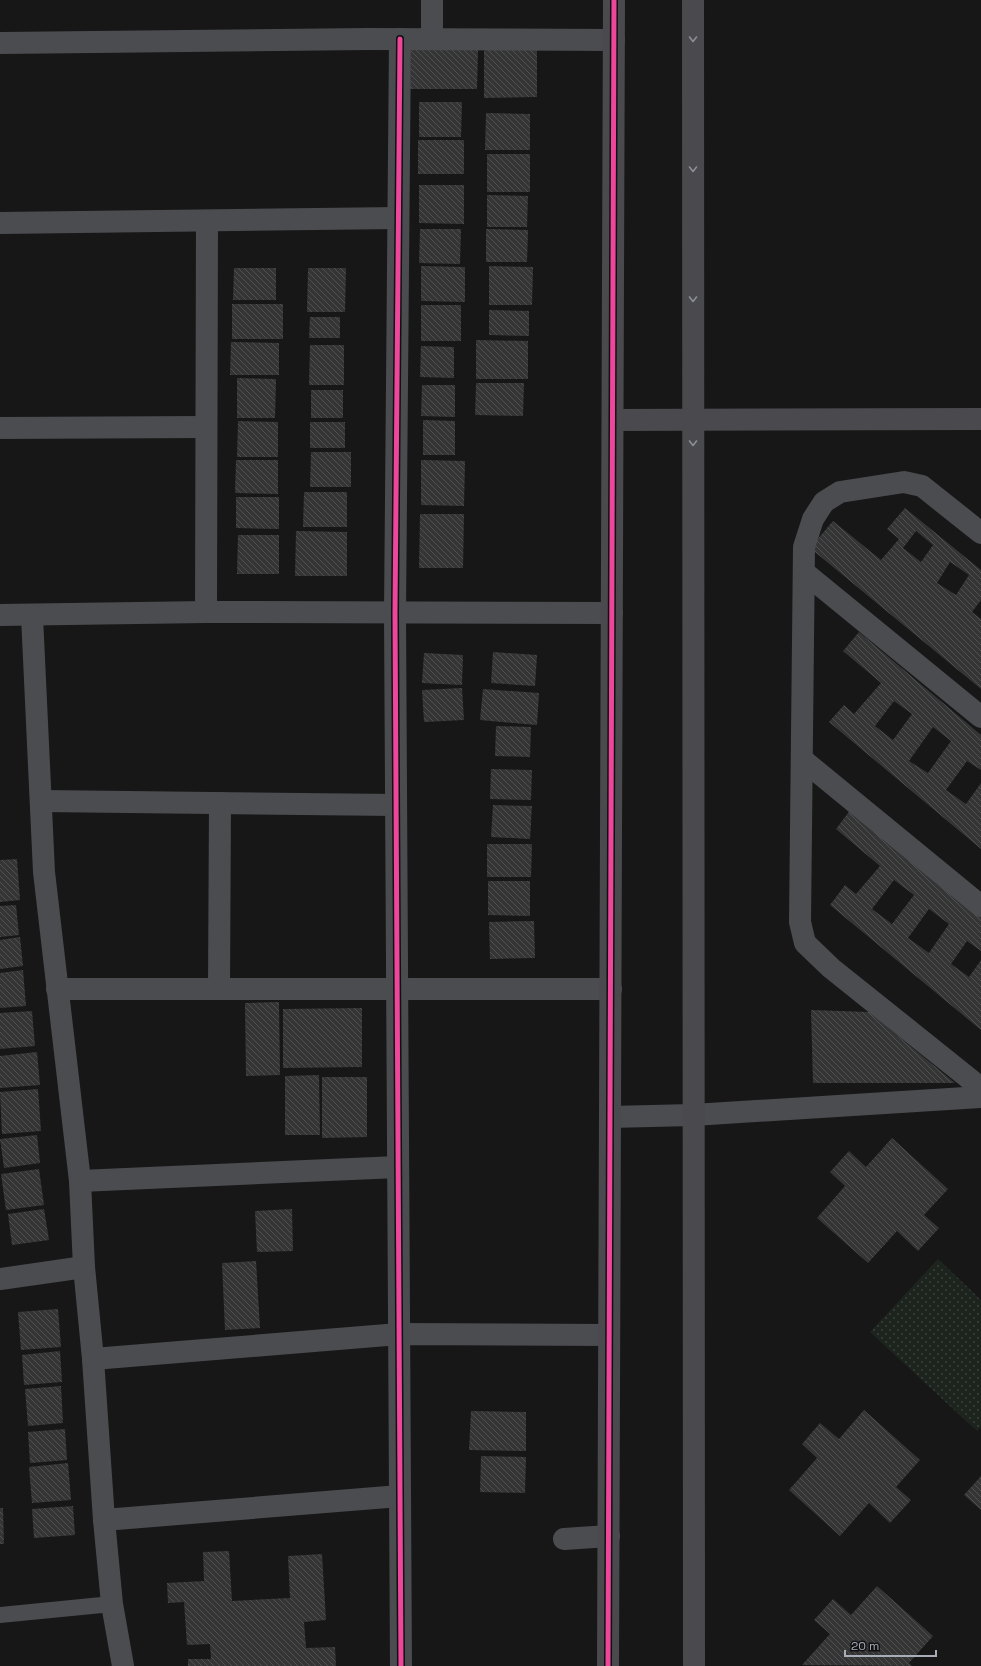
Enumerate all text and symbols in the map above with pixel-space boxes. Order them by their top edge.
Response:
one-way arrow [689,36,697,42]
one-way arrow [689,166,697,172]
one-way arrow [689,296,697,302]
one-way arrow [689,440,697,446]
scale bar [845,1632,936,1658]
text: 20 m [851,1638,879,1654]

